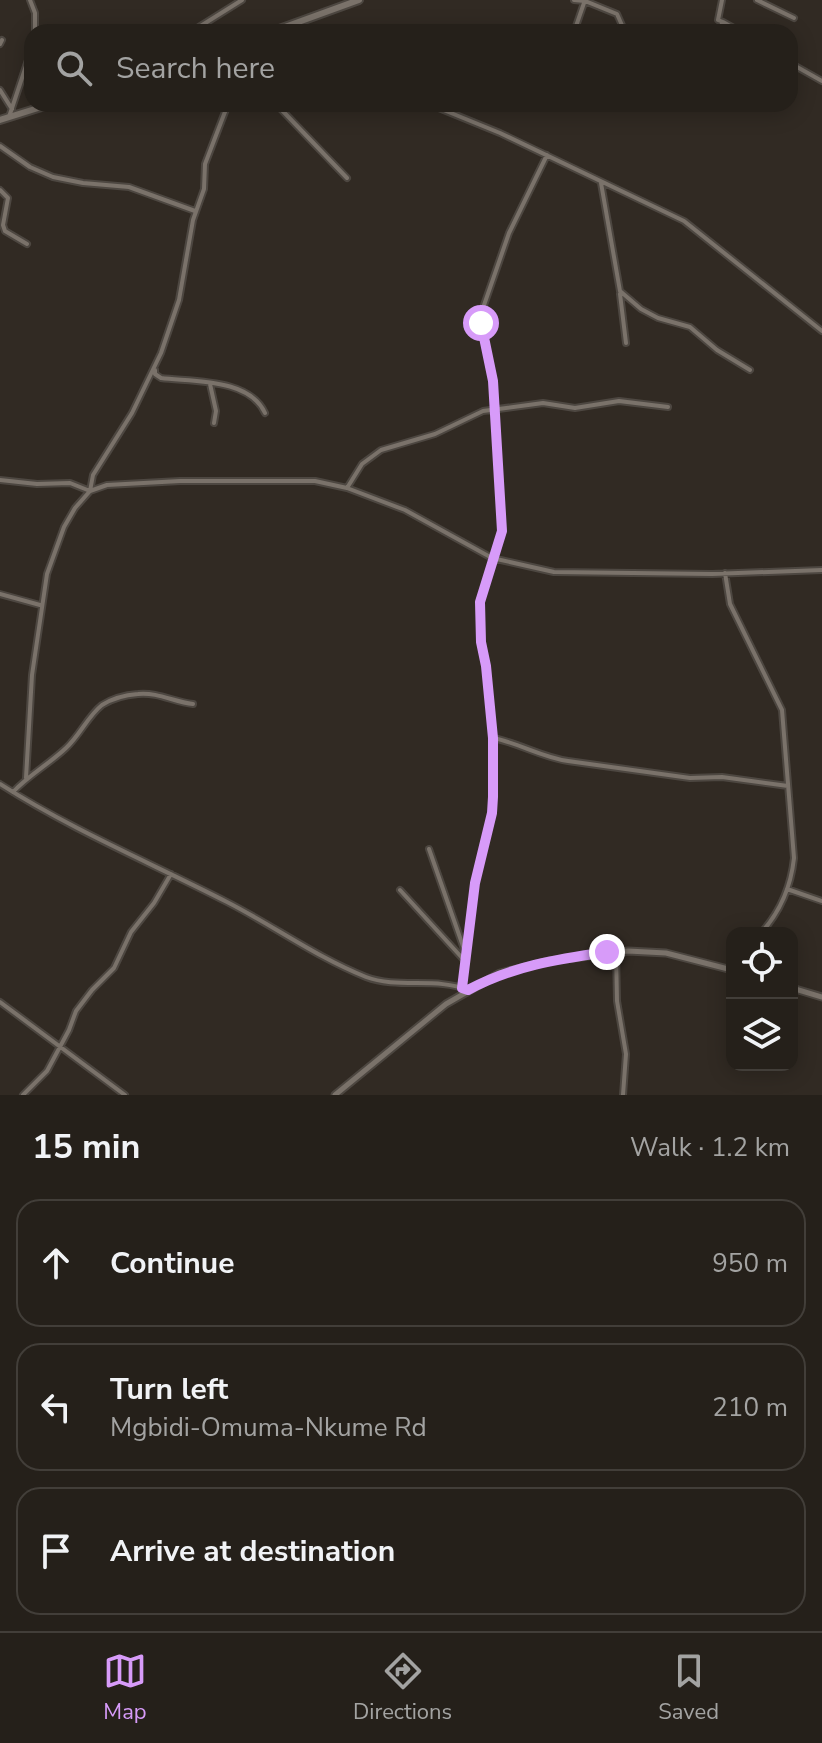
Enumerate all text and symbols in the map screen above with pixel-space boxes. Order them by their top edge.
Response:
search box [24,24,798,112]
icon: search [52,46,96,90]
text: Search here [116,48,275,89]
route start [463,305,499,341]
map controls [726,927,798,1071]
button: locate [726,927,798,999]
route end [589,934,625,970]
button: layers [726,999,798,1071]
text: 15 min [32,1124,140,1170]
text: Walk · 1.2 km [630,1130,790,1165]
icon: ahead [34,1241,78,1285]
text: Continue [110,1243,235,1284]
text: 950 m [712,1246,788,1281]
text: Turn left [110,1369,228,1410]
icon: left [34,1385,78,1429]
text: 210 m [712,1390,788,1425]
text: Mgbidi-Omuma-Nkume Rd [110,1410,427,1445]
icon: arrive [34,1529,78,1573]
text: Arrive at destination [110,1531,395,1572]
tab: Map [103,1649,147,1727]
tab: Directions [353,1649,452,1727]
tab: Saved [658,1649,719,1727]

